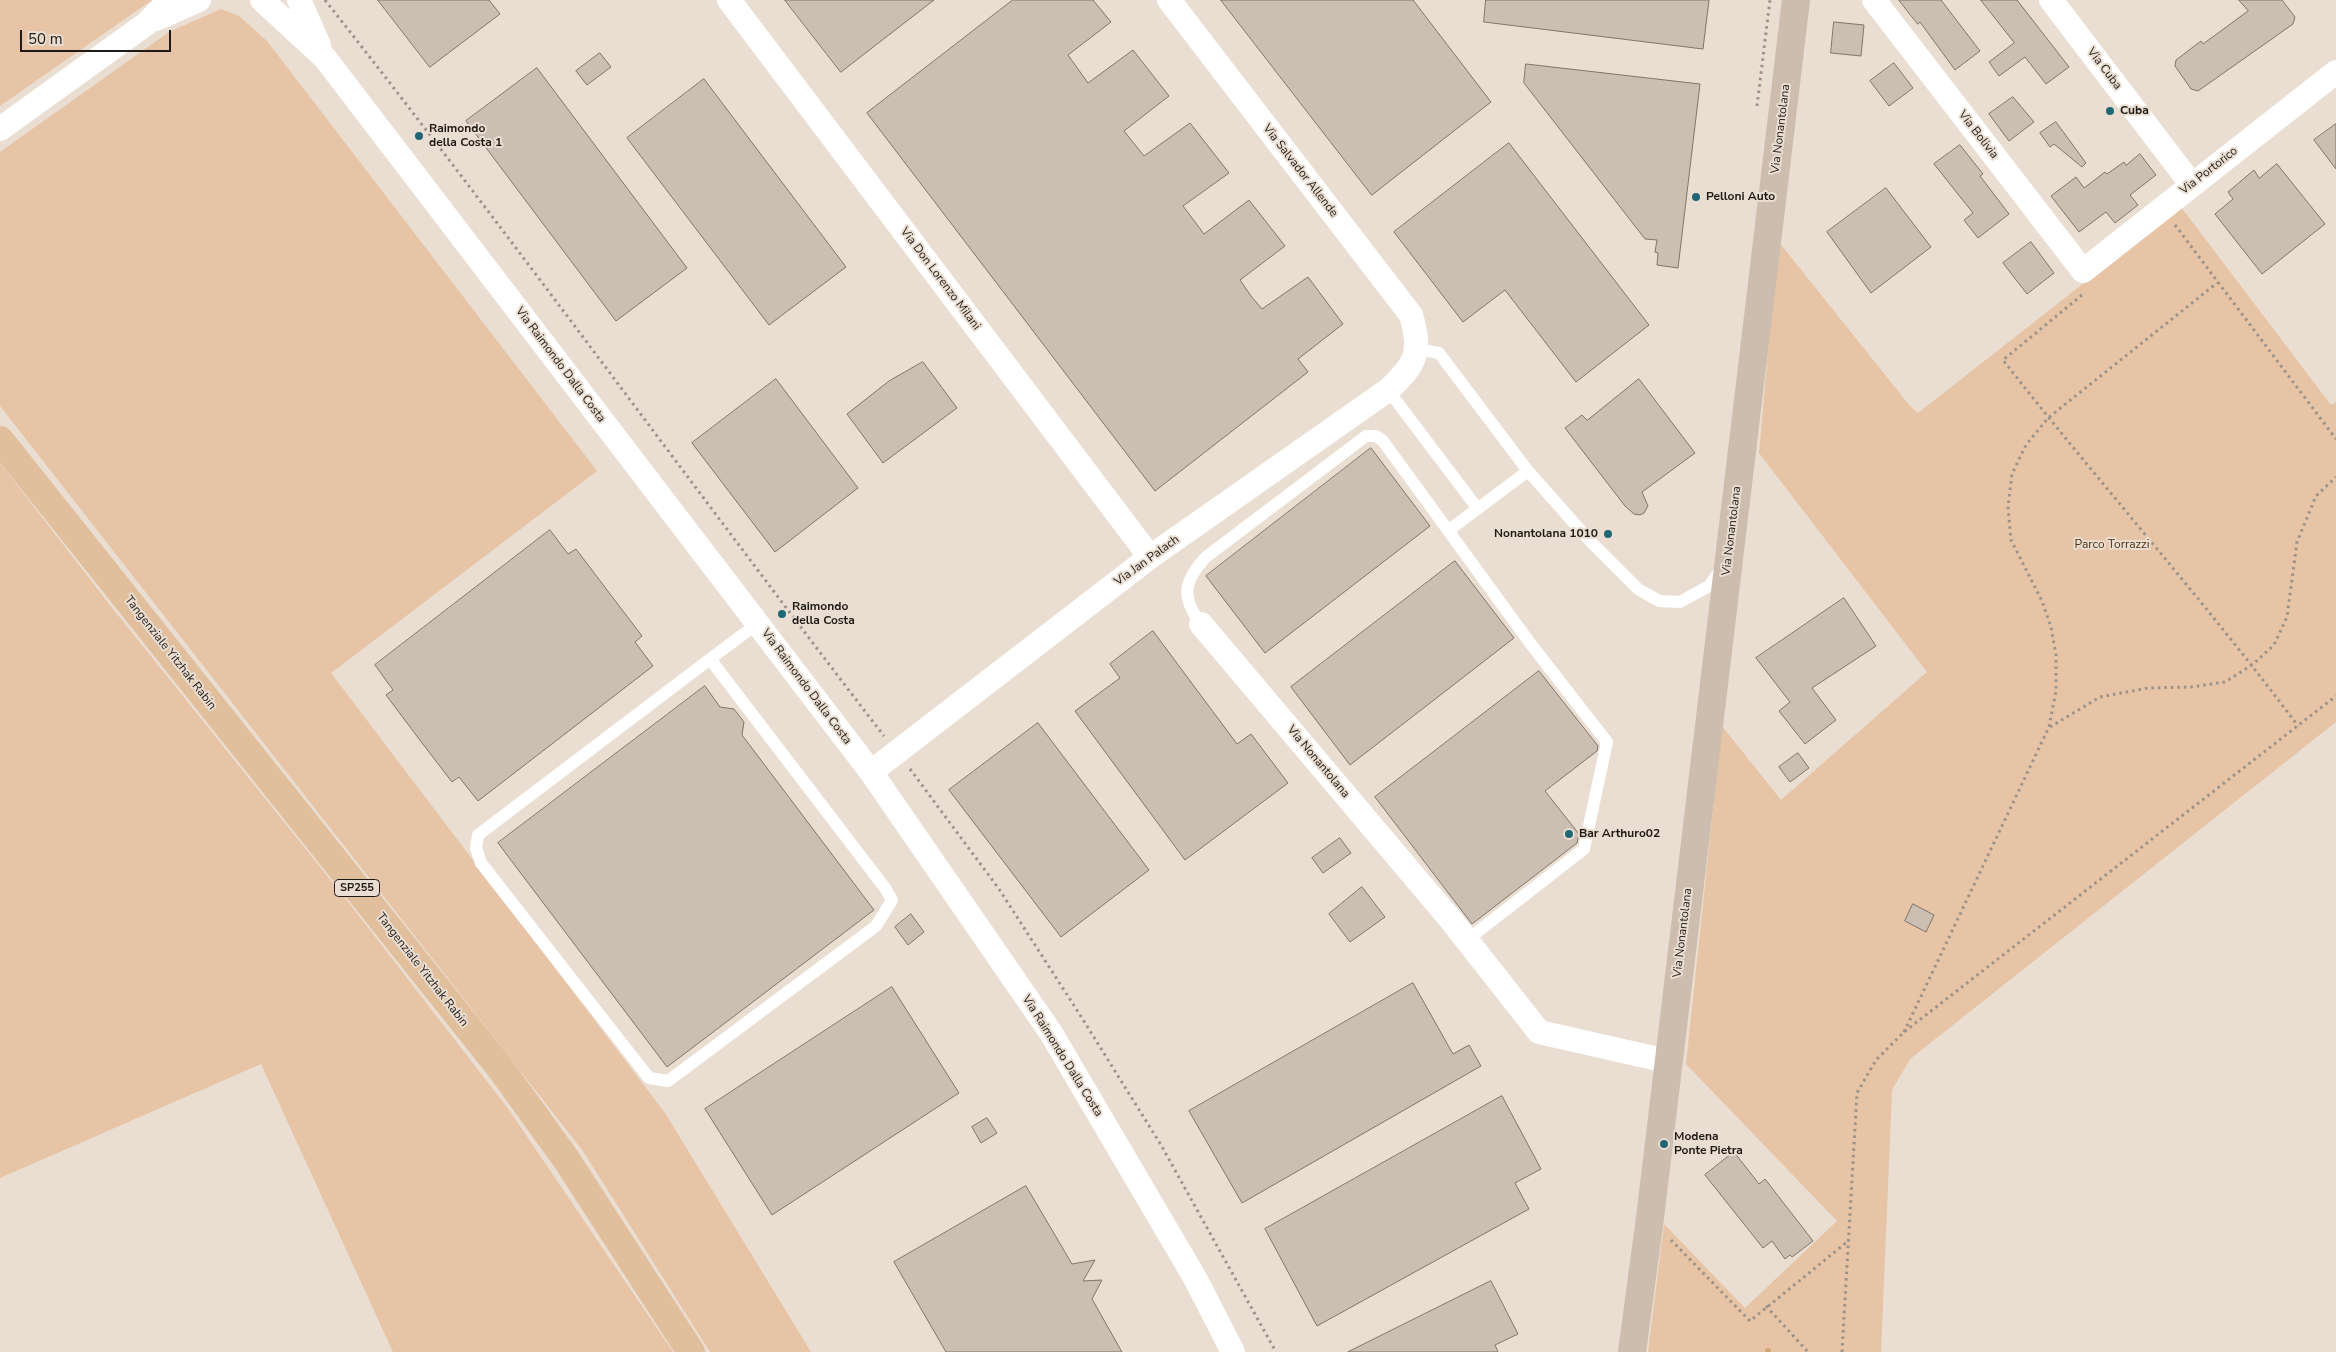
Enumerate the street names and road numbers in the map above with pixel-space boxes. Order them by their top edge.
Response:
street label: Via Cuba [2084,45,2124,93]
street label: Via Nonantolana [1768,83,1794,175]
street label: Via Bolivia [1955,108,2001,162]
street label: Via Salvador Allende [1259,122,1341,220]
street label: Via Portorico [2177,144,2241,198]
street label: Via Don Lorenzo Milani [897,225,983,333]
street label: Via Raimondo Dalla Costa [512,305,608,425]
street label: Via Nonantolana [1719,485,1745,577]
street label: Via Jan Palach [1112,533,1182,589]
street label: Tangenziale Yitzhak Rabin [121,593,219,713]
street label: Via Raimondo Dalla Costa [758,627,854,747]
street label: Via Nonantolana [1284,723,1352,801]
road number: SP255 [334,880,380,896]
street label: Via Nonantolana [1670,887,1696,979]
street label: Tangenziale Yitzhak Rabin [373,910,471,1030]
street label: Via Raimondo Dalla Costa [1019,993,1105,1119]

